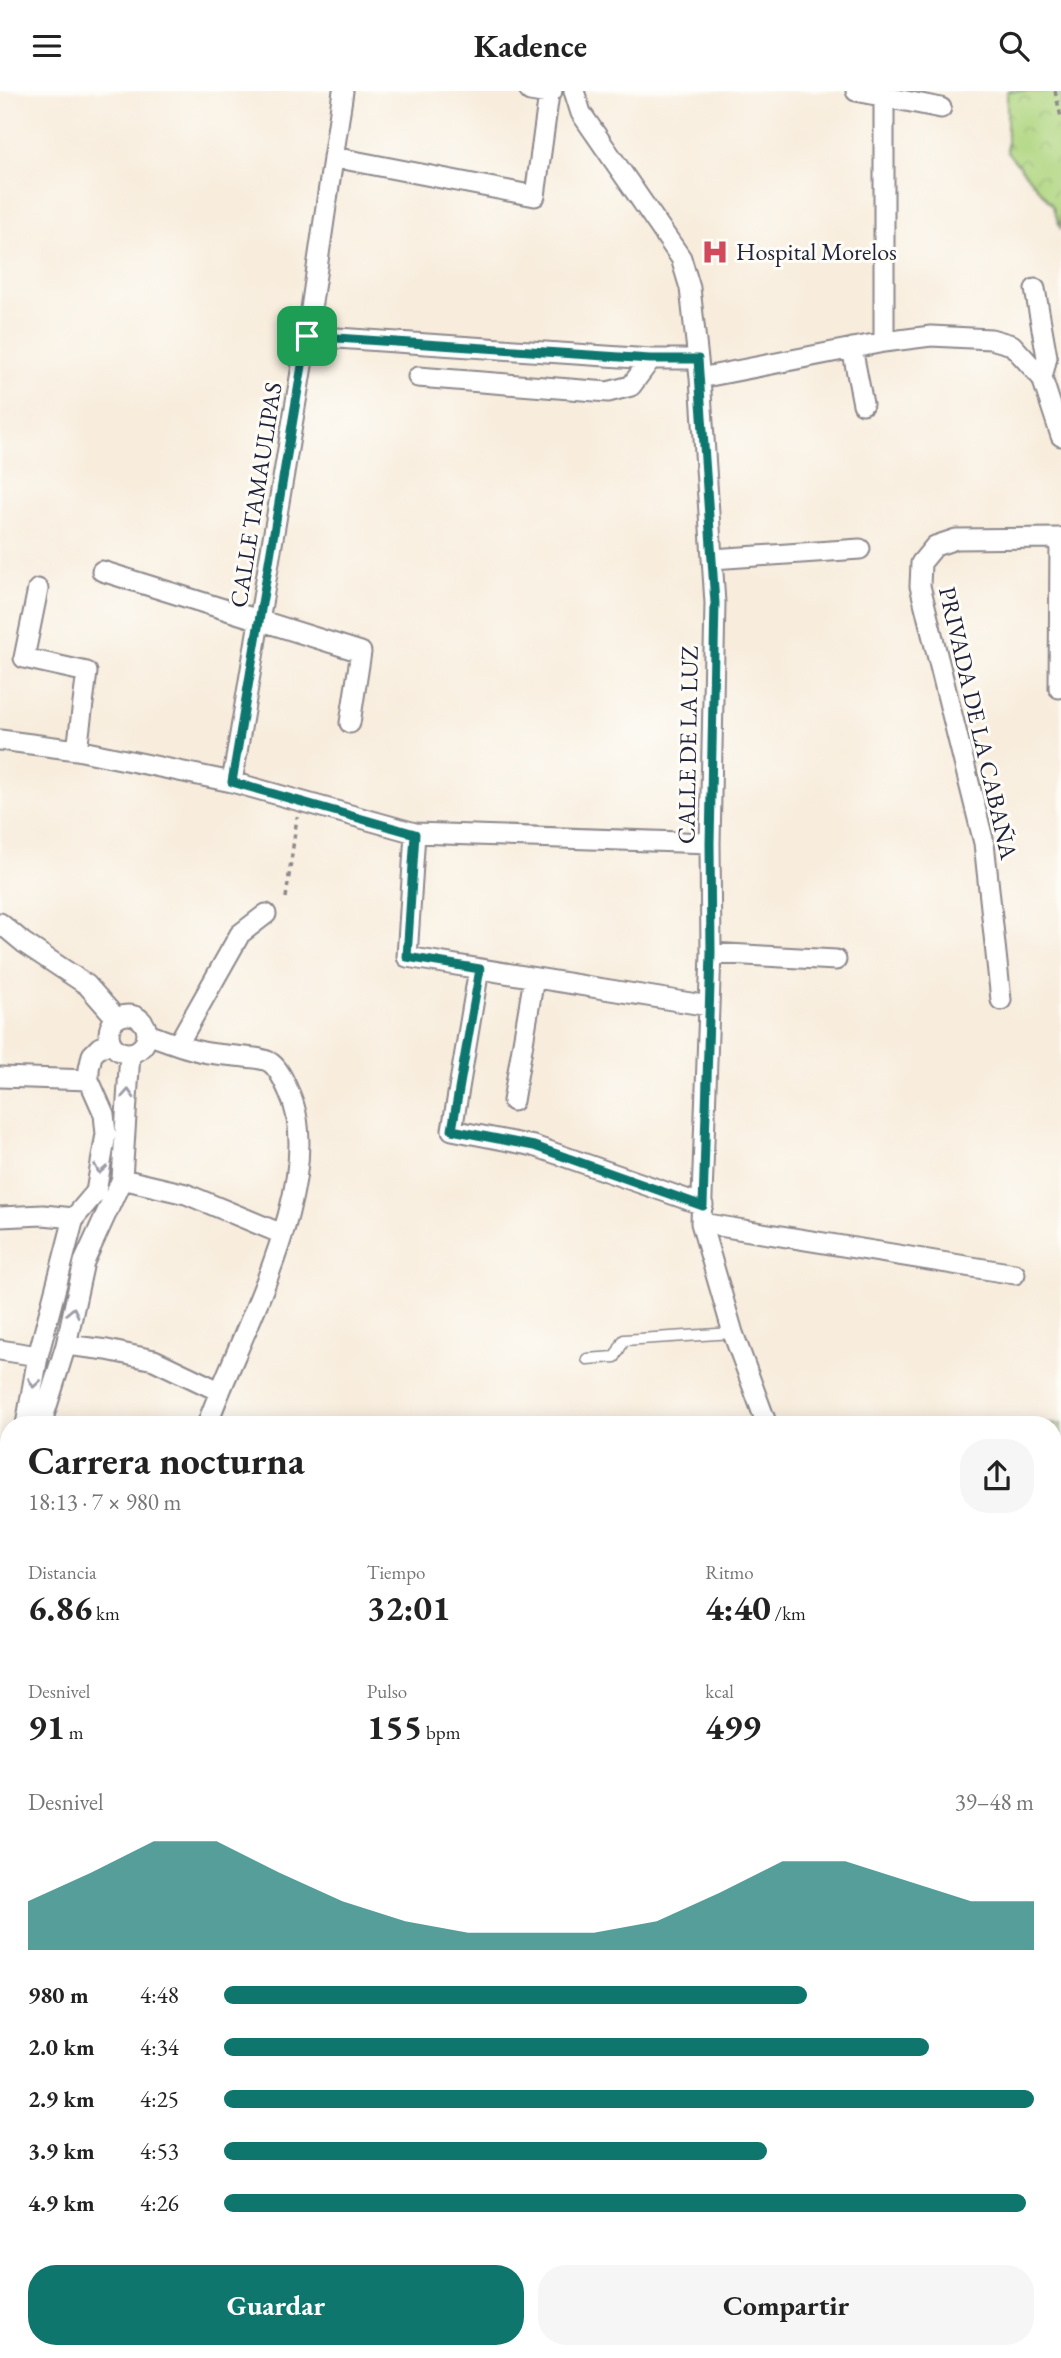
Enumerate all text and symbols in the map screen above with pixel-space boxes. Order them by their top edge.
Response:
text: Kadence [474,25,587,67]
icon: menu [28,27,66,65]
icon: search [995,27,1033,65]
place label: Hospital Morelos [736,236,897,267]
hospital icon: Hospital Morelos [700,237,730,267]
pin [277,306,337,366]
icon: arrive [288,317,326,355]
street label: CALLE TAMAULIPAS [222,380,289,610]
street label: PRIVADA DE LA CABAÑA [932,584,1025,863]
street label: CALLE DE LA LUZ [670,645,705,844]
one-way arrow [120,1088,135,1099]
one-way arrow [93,1163,108,1175]
one-way arrow [65,1306,79,1318]
one-way arrow [27,1377,42,1389]
text: Carrera nocturna [28,1436,305,1485]
button: share [960,1439,1034,1513]
text: 18:13 · 7 × 980 m [28,1487,181,1517]
text: Distancia [28,1560,97,1585]
text: Tiempo [367,1560,426,1585]
text: Ritmo [705,1560,754,1585]
text: 6.86 [28,1585,92,1630]
text: 32:01 [367,1585,451,1630]
text: 4:40 [705,1585,771,1630]
text: km [92,1601,120,1626]
text: /km [771,1601,806,1626]
text: Desnivel [28,1679,90,1704]
text: Pulso [367,1679,407,1704]
text: kcal [705,1679,734,1704]
text: 91 [28,1704,65,1749]
text: 155 [367,1704,422,1749]
text: 499 [705,1704,761,1749]
text: m [65,1720,84,1745]
text: bpm [422,1720,460,1745]
text: Desnivel [28,1787,104,1817]
text: 39–48 m [955,1787,1034,1817]
text: 980 m [28,1980,89,2010]
text: 4:48 [140,1980,179,2010]
text: 2.0 km [28,2032,95,2062]
text: 4:34 [140,2032,179,2062]
text: 2.9 km [28,2084,95,2114]
text: 4:25 [140,2084,179,2114]
text: 3.9 km [28,2136,95,2166]
text: 4:53 [140,2136,179,2166]
text: 4.9 km [28,2188,95,2218]
text: 4:26 [140,2188,179,2218]
button: Guardar [28,2265,524,2345]
button: Compartir [538,2265,1034,2345]

